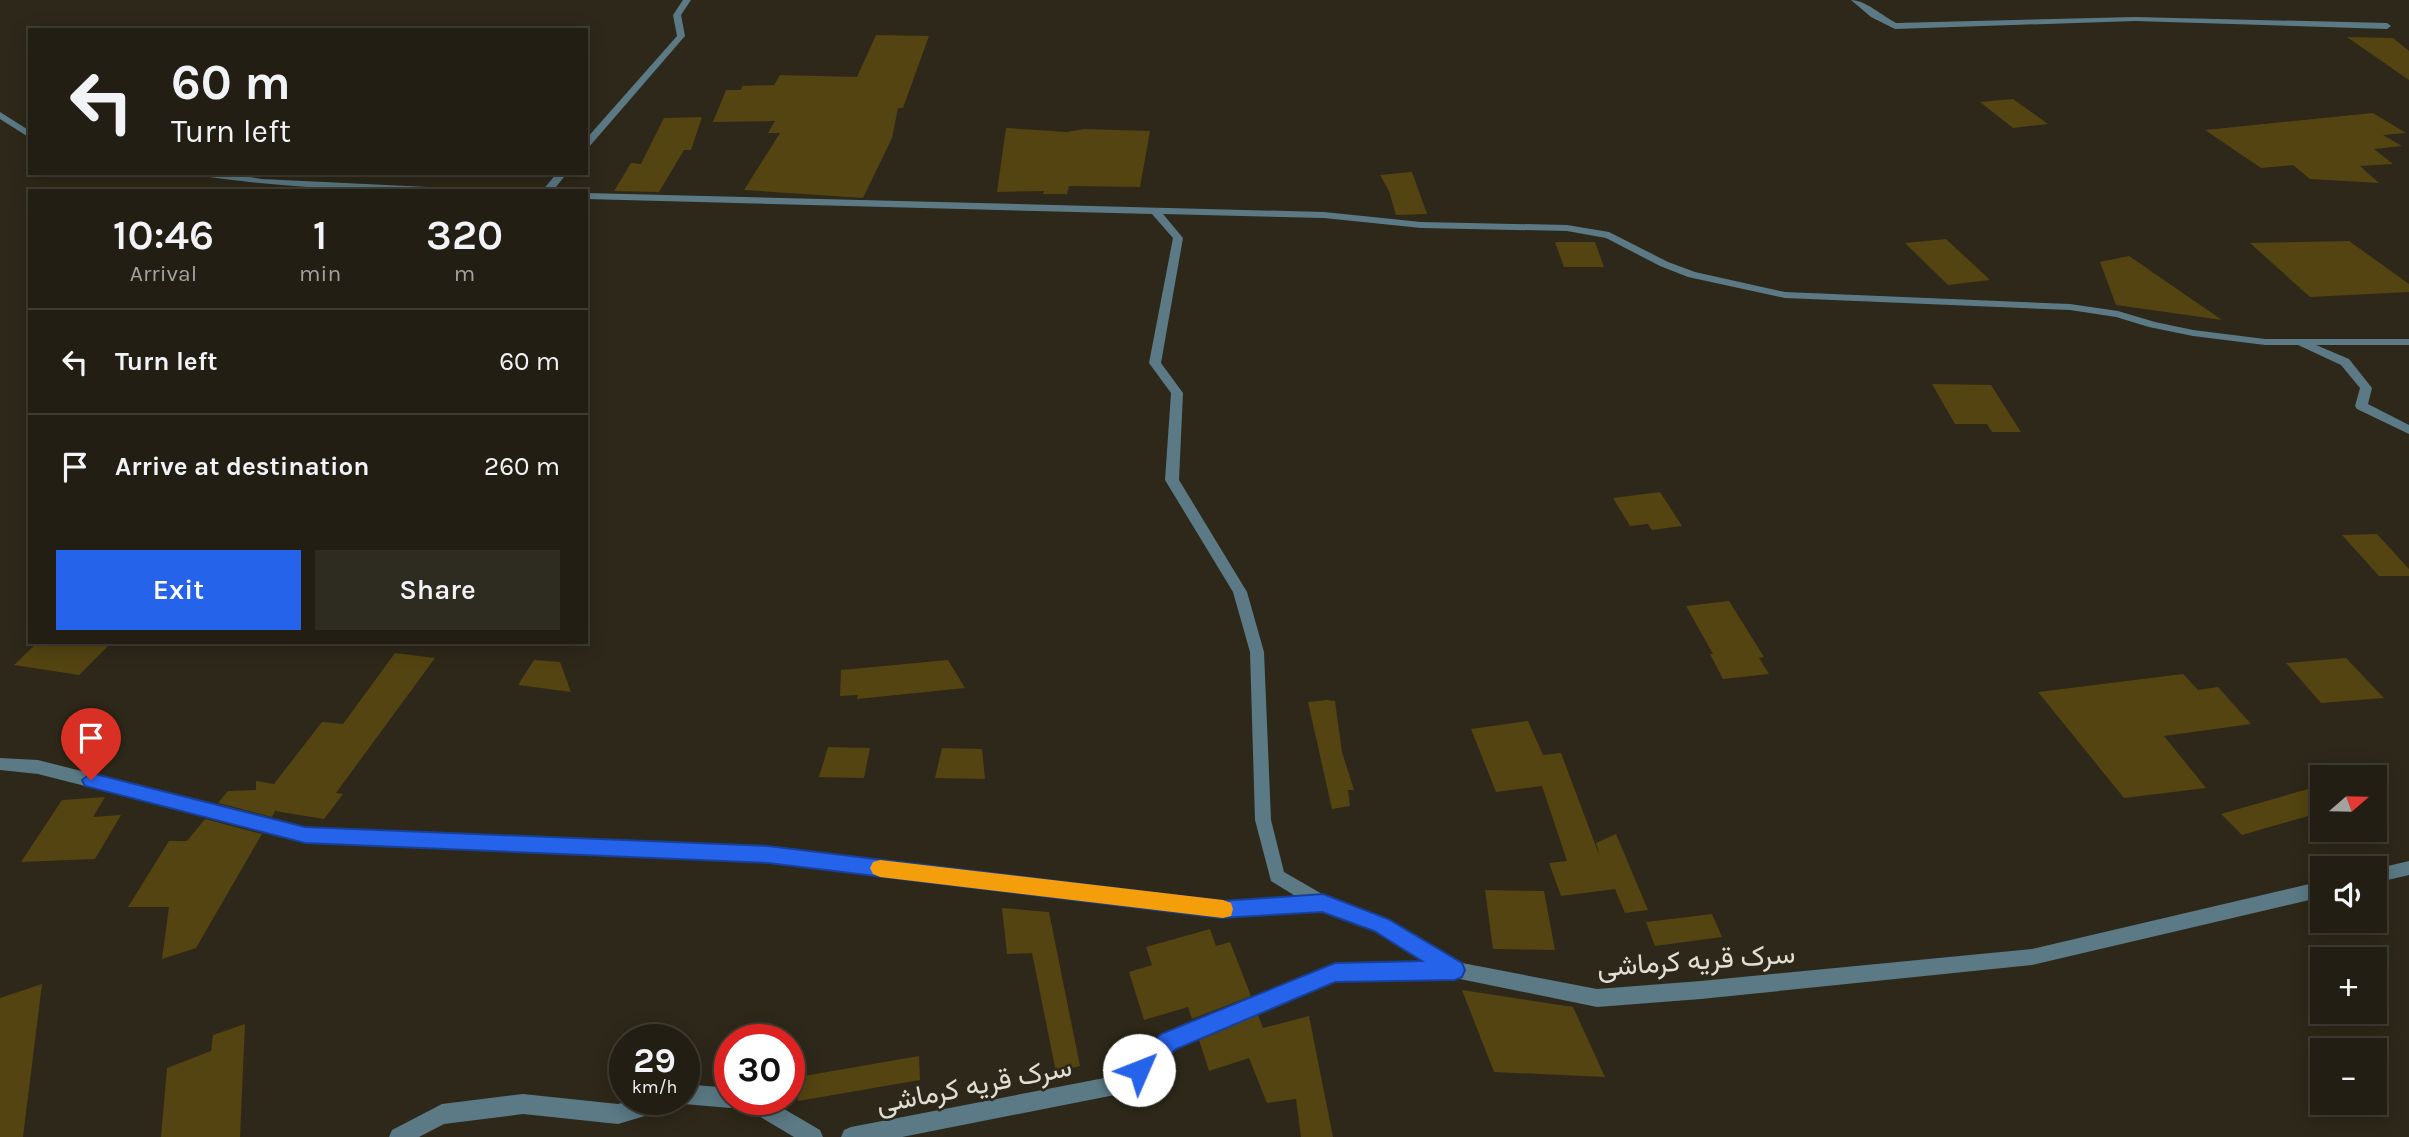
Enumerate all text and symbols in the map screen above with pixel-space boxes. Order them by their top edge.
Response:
text: 60 m [171,54,291,111]
icon: left [56,56,147,147]
text: Turn left [171,113,291,150]
text: 10:46 [113,210,214,260]
text: 1 [313,210,327,260]
text: 320 [426,210,503,260]
text: Arrival [130,260,197,287]
text: min [299,260,341,287]
text: m [454,260,475,287]
icon: left [56,343,94,381]
text: Turn left [115,346,217,377]
text: 60 m [499,346,560,377]
icon: arrive [56,448,94,486]
text: Arrive at destination [115,451,369,482]
text: 260 m [484,451,560,482]
button: Exit [56,550,301,630]
button: Share [315,550,560,630]
pin [61,708,121,780]
icon: arrive [72,719,110,757]
north arrow [2310,765,2387,842]
map controls [2310,765,2387,1115]
button: sound [2310,856,2387,933]
street label: سرک قریه کرماشی [1596,937,1796,984]
button: + [2310,947,2387,1024]
speed limit sign: 30 [714,1024,805,1115]
position arrow [1102,1033,1176,1107]
button: − [2310,1038,2387,1115]
text: 29 [633,1040,676,1081]
street label: سرک قریه کرماشی [873,1050,1075,1121]
text: km/h [632,1076,677,1098]

